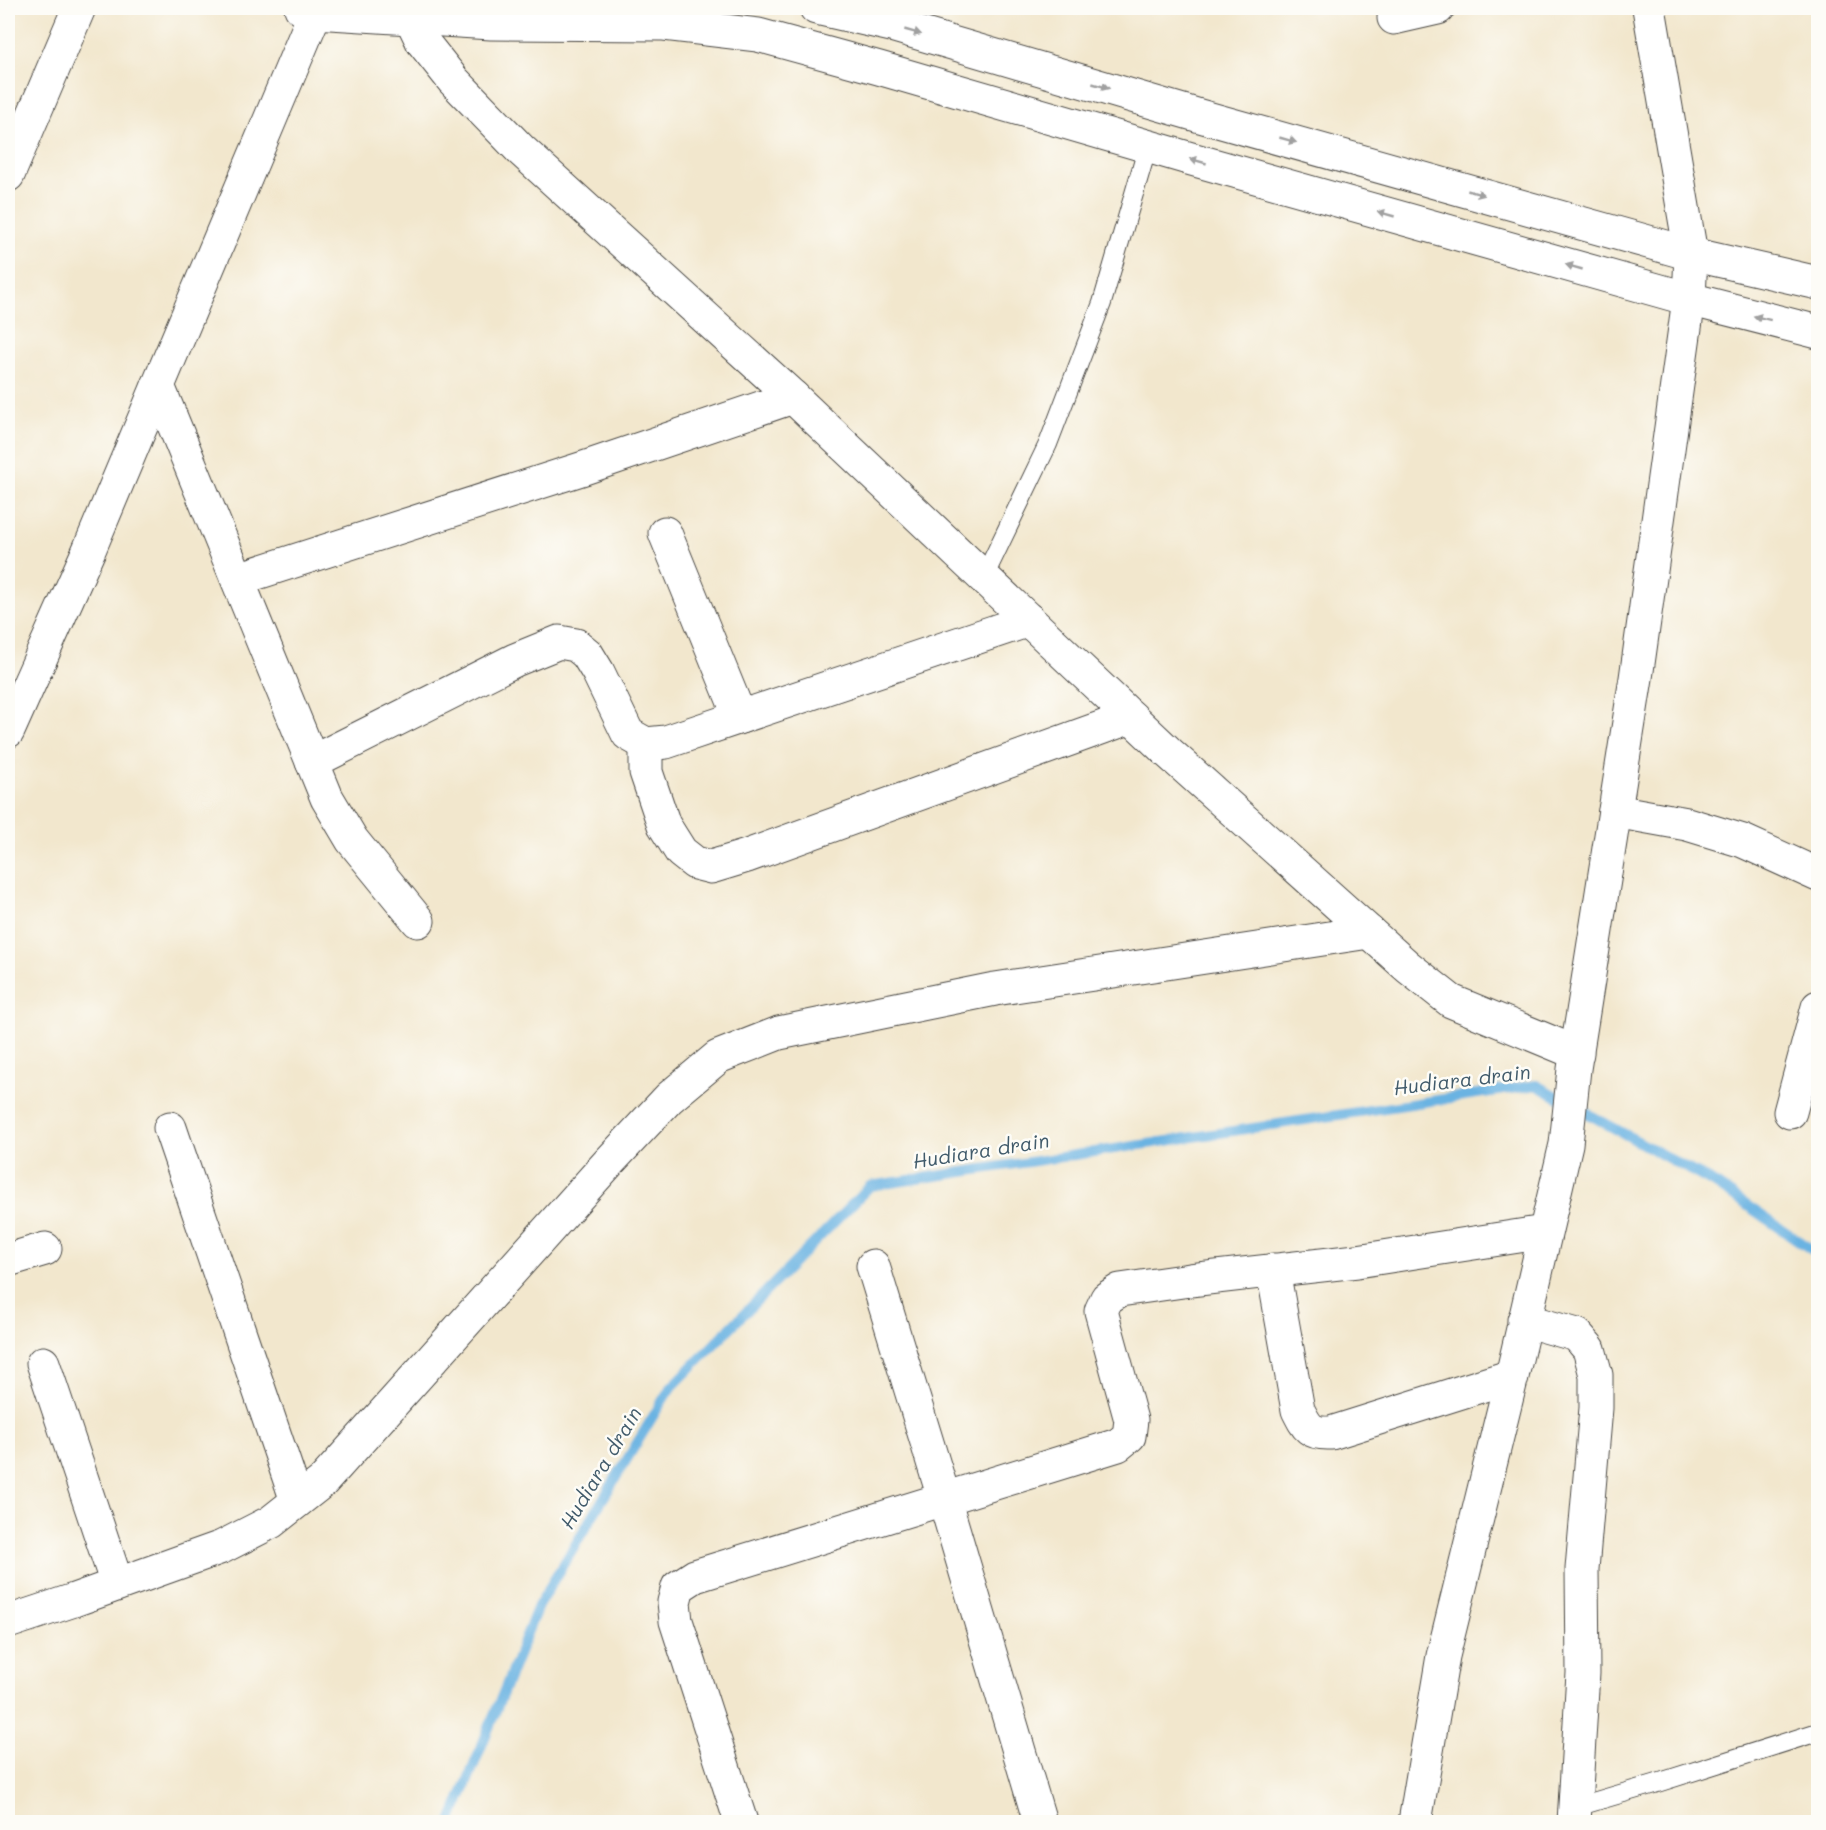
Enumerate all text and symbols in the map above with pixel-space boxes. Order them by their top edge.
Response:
one-way arrow [904,28,922,37]
one-way arrow [1091,82,1110,92]
one-way arrow [1279,136,1297,145]
one-way arrow [1189,155,1207,165]
one-way arrow [1467,189,1485,198]
one-way arrow [1377,208,1395,218]
one-way arrow [1565,261,1583,271]
one-way arrow [1753,312,1771,322]
water label: Hudiara drain [1392,1058,1532,1100]
water label: Hudiara drain [911,1126,1051,1174]
water label: Hudiara drain [554,1402,647,1533]

